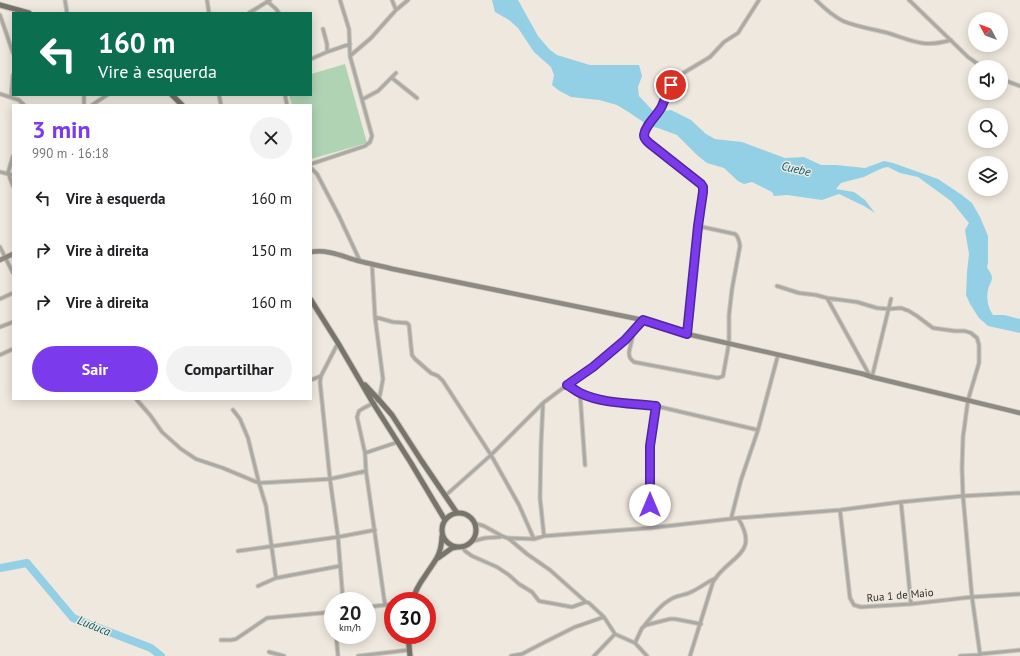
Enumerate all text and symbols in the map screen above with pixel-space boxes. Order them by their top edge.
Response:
north arrow [968,12,1008,52]
map controls [968,12,1008,196]
text: 160 m [98,24,175,61]
icon: left [32,28,84,80]
text: Vire à esquerda [98,60,217,83]
button: sound [968,60,1008,100]
pin [654,68,688,102]
icon: arrive [660,74,682,96]
button: search [968,108,1008,148]
text: 3 min [32,114,91,145]
button: close [250,117,292,159]
text: 990 m · 16:18 [32,145,109,162]
button: layers [968,156,1008,196]
water label: Cuebe [780,158,813,179]
icon: left [32,187,54,209]
text: Vire à esquerda [66,189,165,208]
text: 160 m [251,189,292,208]
icon: right [32,239,54,261]
text: Vire à direita [66,241,149,260]
text: 150 m [251,241,292,260]
icon: right [32,291,54,313]
text: Vire à direita [66,293,149,312]
text: 160 m [251,293,292,312]
button: Sair [32,346,158,392]
button: Compartilhar [166,346,292,392]
position arrow [629,484,671,526]
street label: Rua 1 de Maio [866,585,934,605]
speed limit sign: 30 [384,592,436,644]
text: 20 [339,600,361,626]
water label: Luáuca [75,612,113,639]
text: km/h [339,621,361,634]

